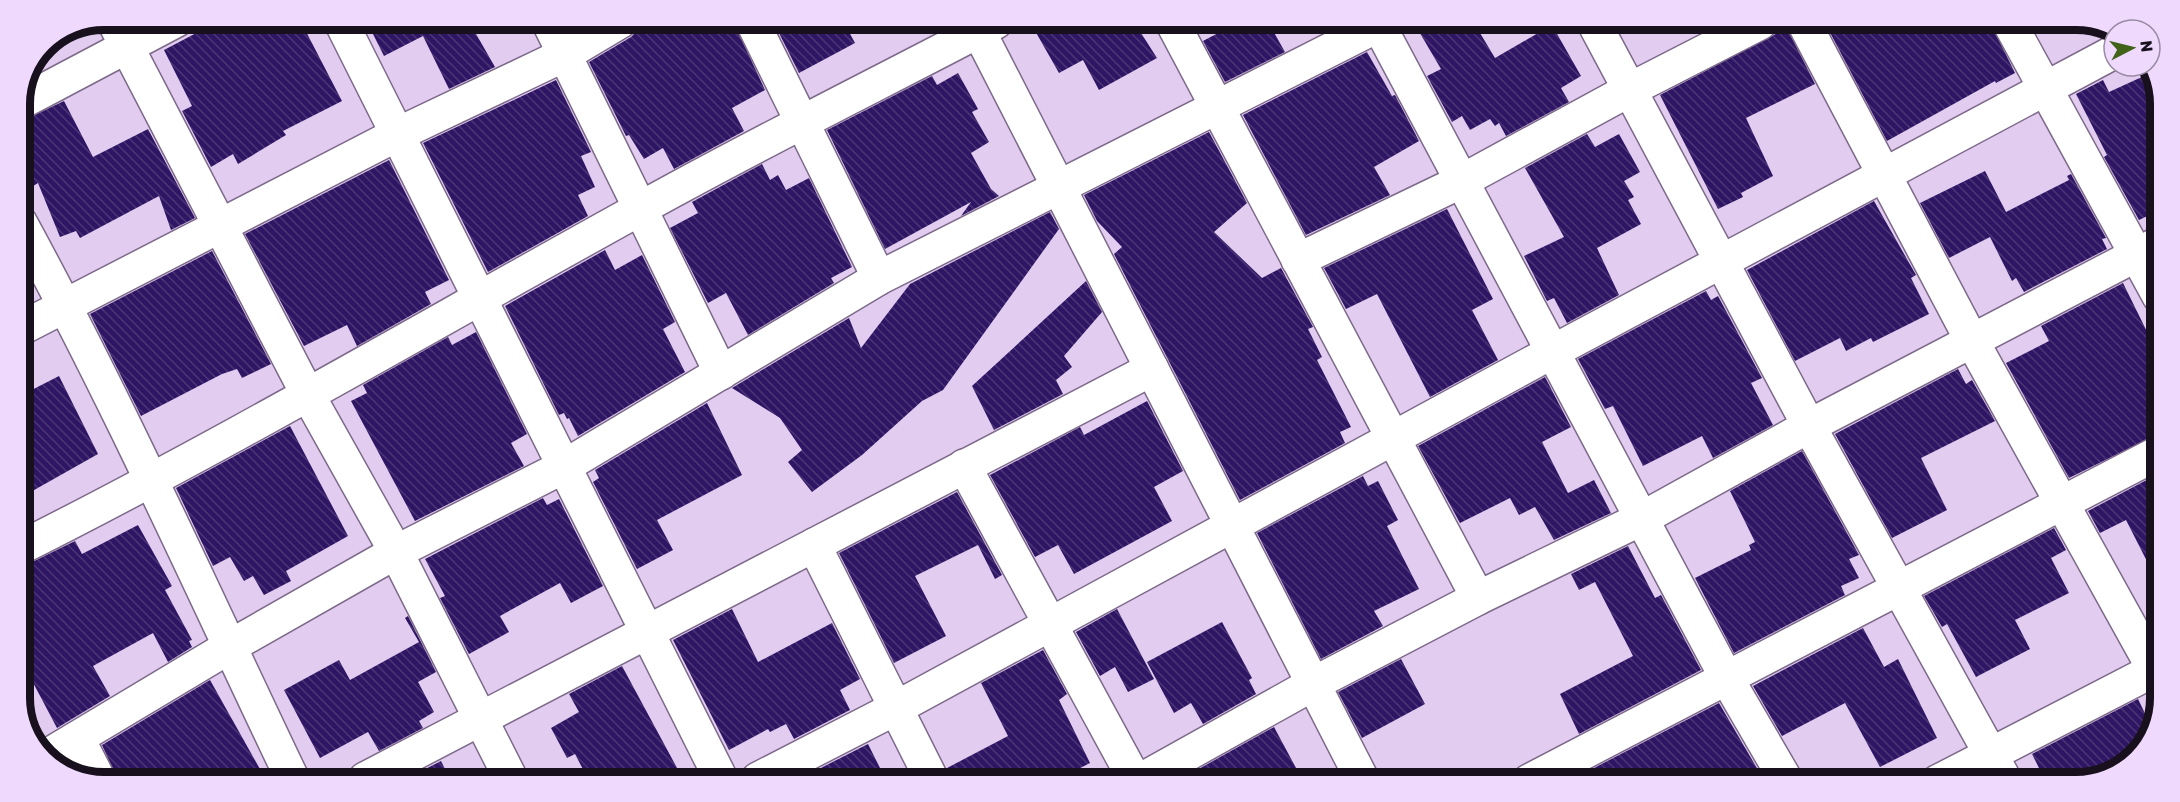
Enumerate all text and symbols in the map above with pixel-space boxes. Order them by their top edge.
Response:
north arrow [2102,18,2162,78]
text: N [2136,39,2157,53]

